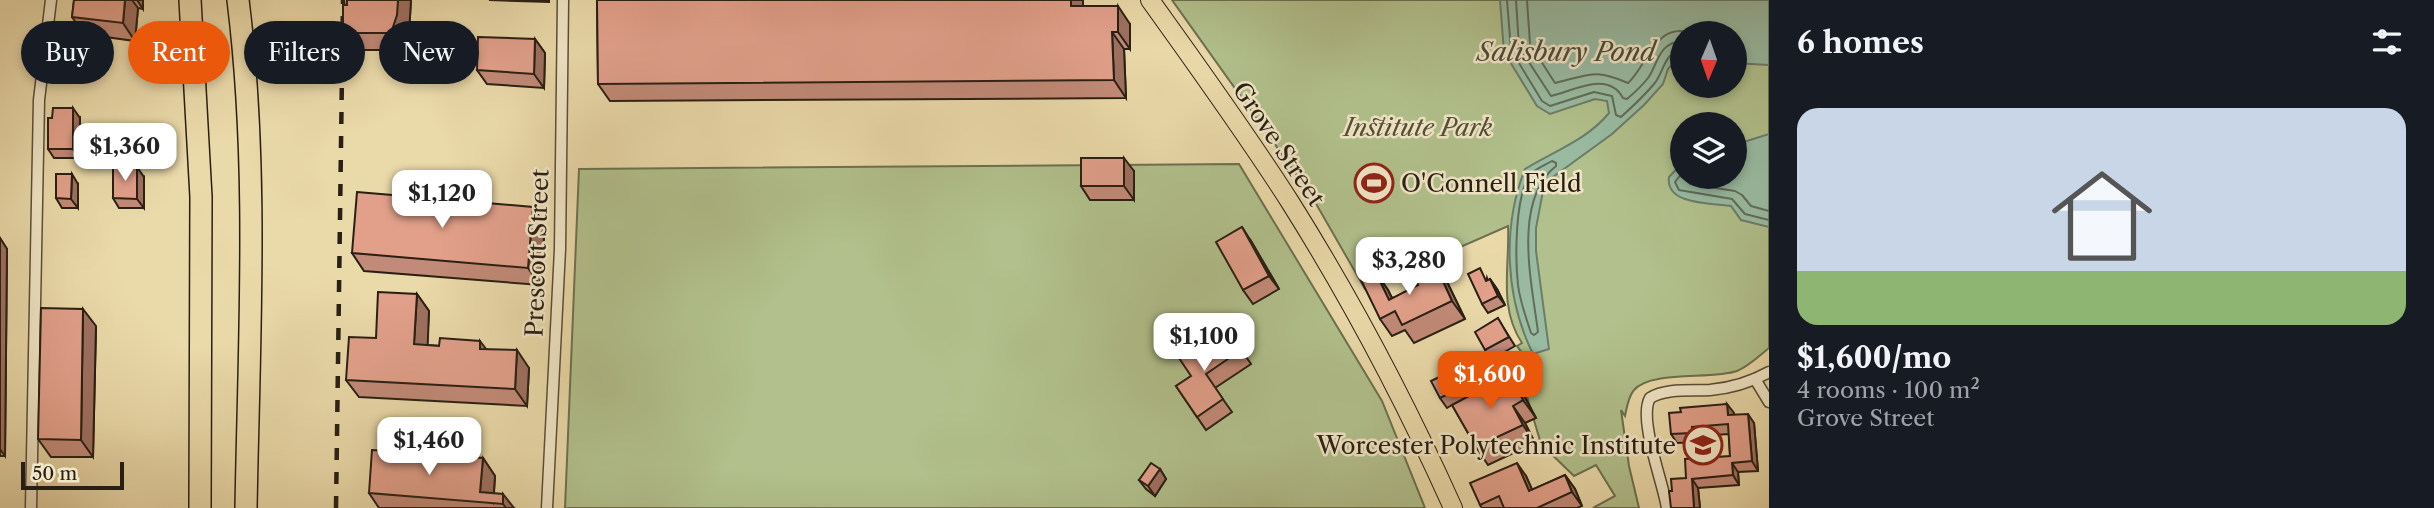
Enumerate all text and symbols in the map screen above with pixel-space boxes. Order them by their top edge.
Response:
chip: Buy [21,21,114,84]
chip: Rent [128,21,230,84]
chip: Filters [244,21,365,84]
chip: New [379,21,479,84]
north arrow [1670,21,1746,98]
map controls [1670,21,1747,189]
icon: filters [2368,23,2406,61]
text: 6 homes [1797,24,1924,61]
water label: Salisbury Pond [1475,36,1658,68]
street label: Grove Street [1227,76,1331,212]
button: layers [1670,112,1747,189]
park label: Institute Park [1342,113,1493,142]
pin: $1,360 [68,124,182,183]
text: $1,360 [90,132,160,160]
icon: home [2039,153,2165,279]
sports icon: O'Connell Field [1353,162,1395,204]
street label: Prescott Street [520,168,554,338]
place label: O'Connell Field [1401,169,1582,198]
pin: $1,120 [385,170,499,230]
text: $1,120 [408,179,476,207]
pin: $3,280 [1352,238,1466,297]
text: $3,280 [1372,246,1446,274]
pin: $1,100 [1147,314,1261,373]
text: $1,100 [1170,322,1238,350]
text: $1,600/mo [1797,339,1951,376]
pin: $1,600 [1433,352,1547,411]
text: $1,600 [1454,360,1526,388]
text: 4 rooms · 100 m² [1797,376,1980,404]
text: Grove Street [1797,404,1934,432]
pin: $1,460 [372,418,486,477]
school or university icon: Worcester Polytechnic Institute [1682,424,1724,466]
text: $1,460 [393,426,465,454]
place label: Worcester Polytechnic Institute [1315,431,1676,460]
scale bar [21,459,124,491]
text: 50 m [32,462,77,485]

